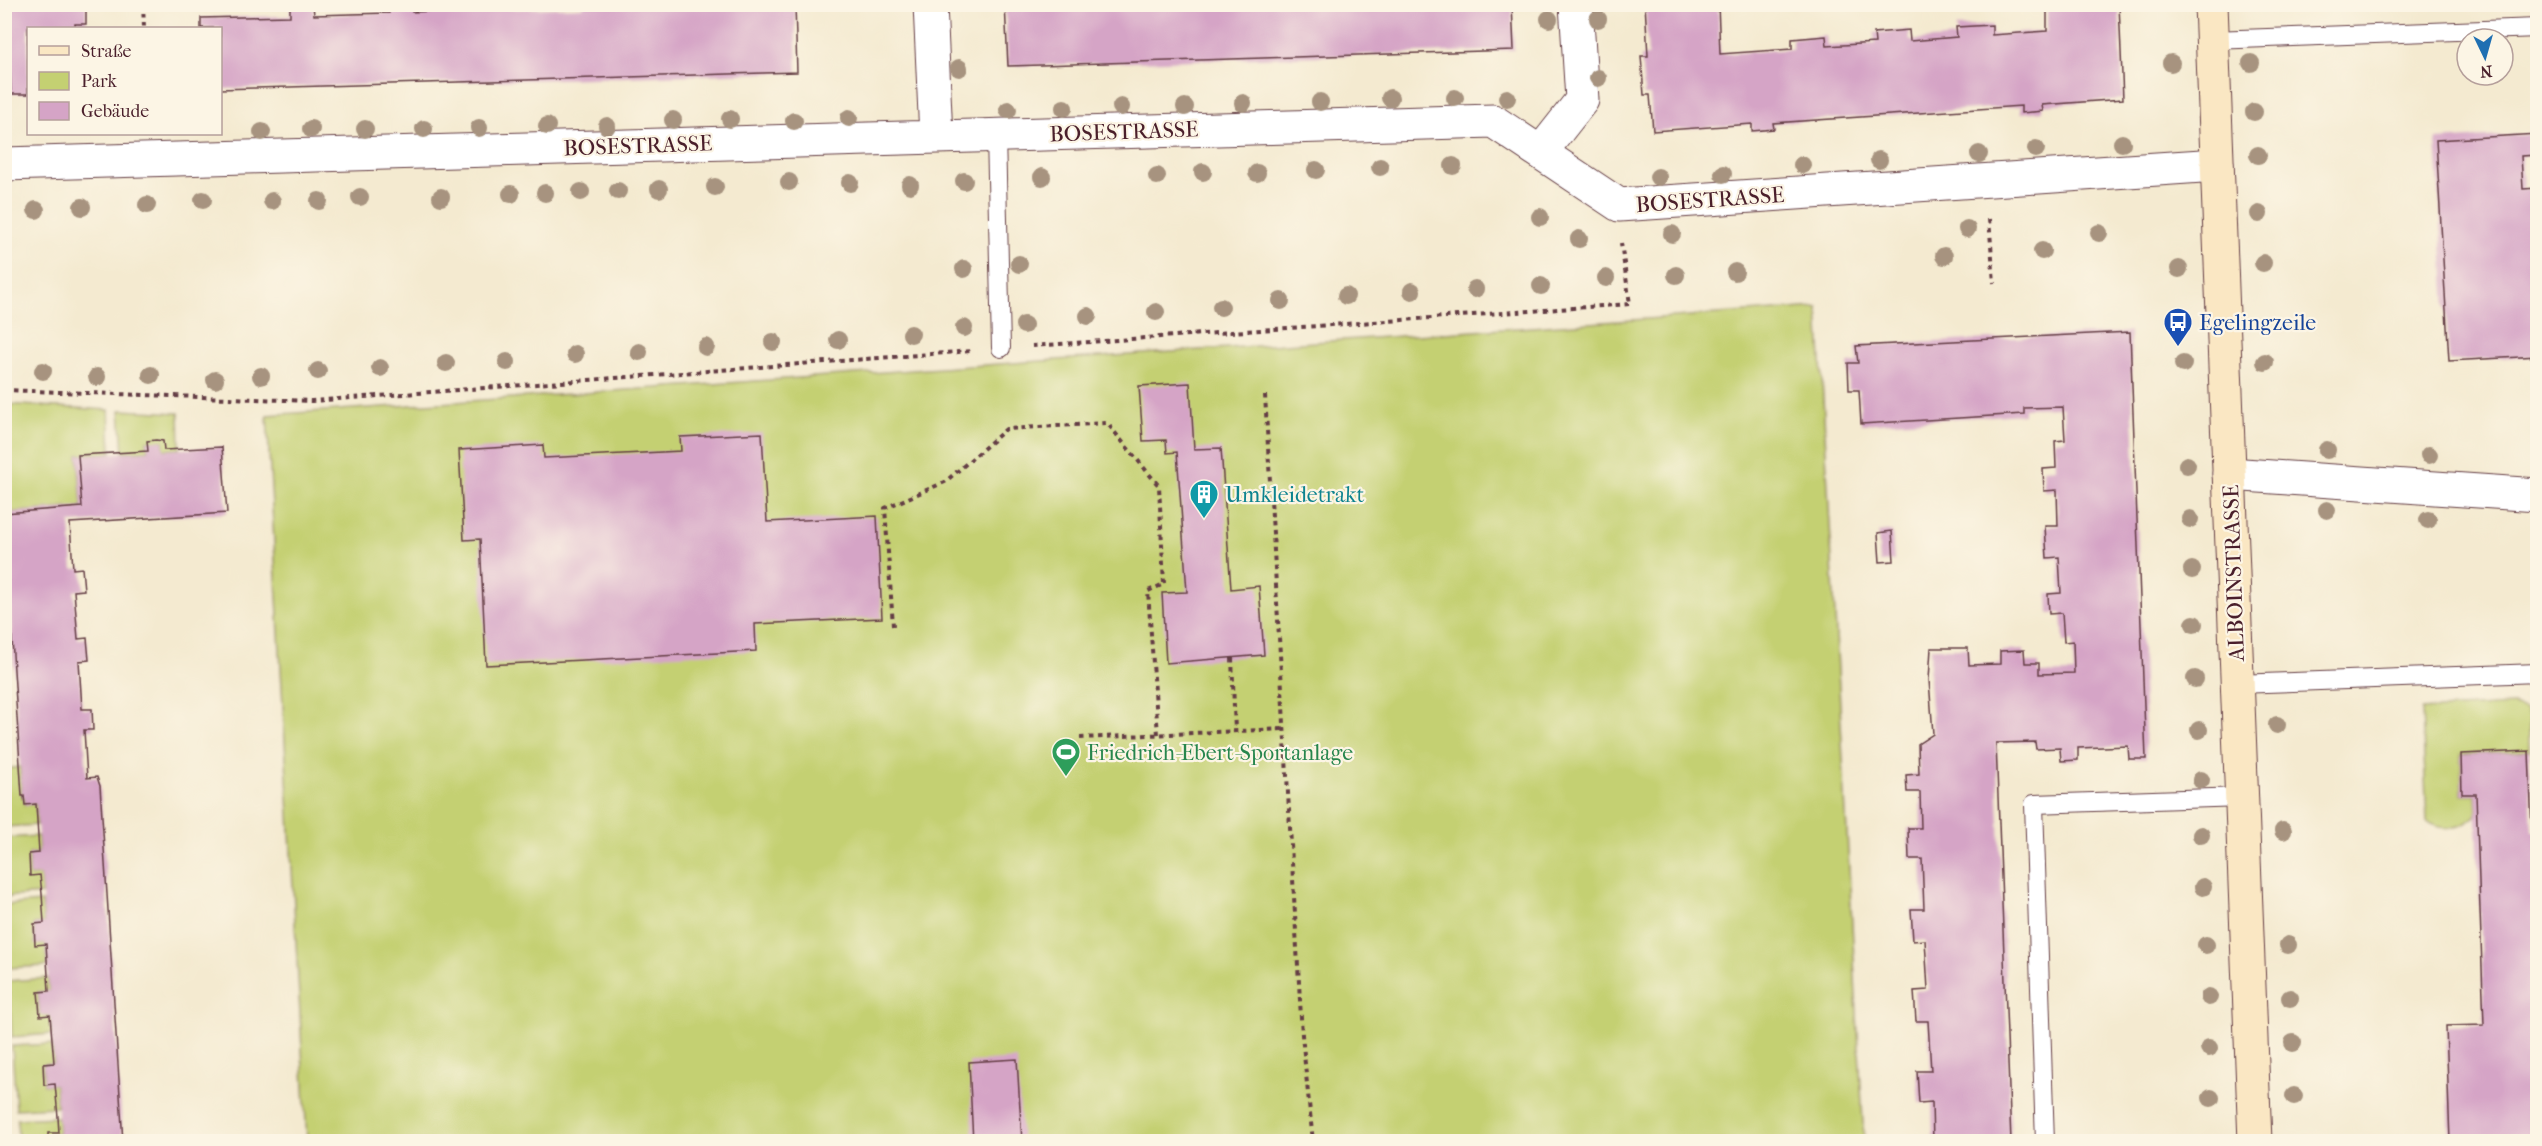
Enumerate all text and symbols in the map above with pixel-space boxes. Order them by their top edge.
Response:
legend [27,27,222,135]
north arrow [2455,27,2515,87]
text: Straße [81,41,132,62]
text: N [2479,61,2493,82]
text: Park [81,71,118,92]
text: Gebäude [81,101,149,122]
street label: BOSESTRASSE [1049,116,1199,148]
street label: BOSESTRASSE [563,130,713,162]
street label: BOSESTRASSE [1635,182,1785,218]
bus stop icon: Egelingzeile [2162,306,2194,348]
place label: Egelingzeile [2199,310,2316,336]
building icon: Umkleidetrakt [1188,478,1220,520]
place label: Umkleidetrakt [1225,482,1364,508]
street label: ALBOINSTRASSE [2218,484,2250,663]
sports icon: Friedrich-Ebert-Sportanlage [1050,736,1082,778]
place label: Friedrich-Ebert-Sportanlage [1087,740,1353,766]

